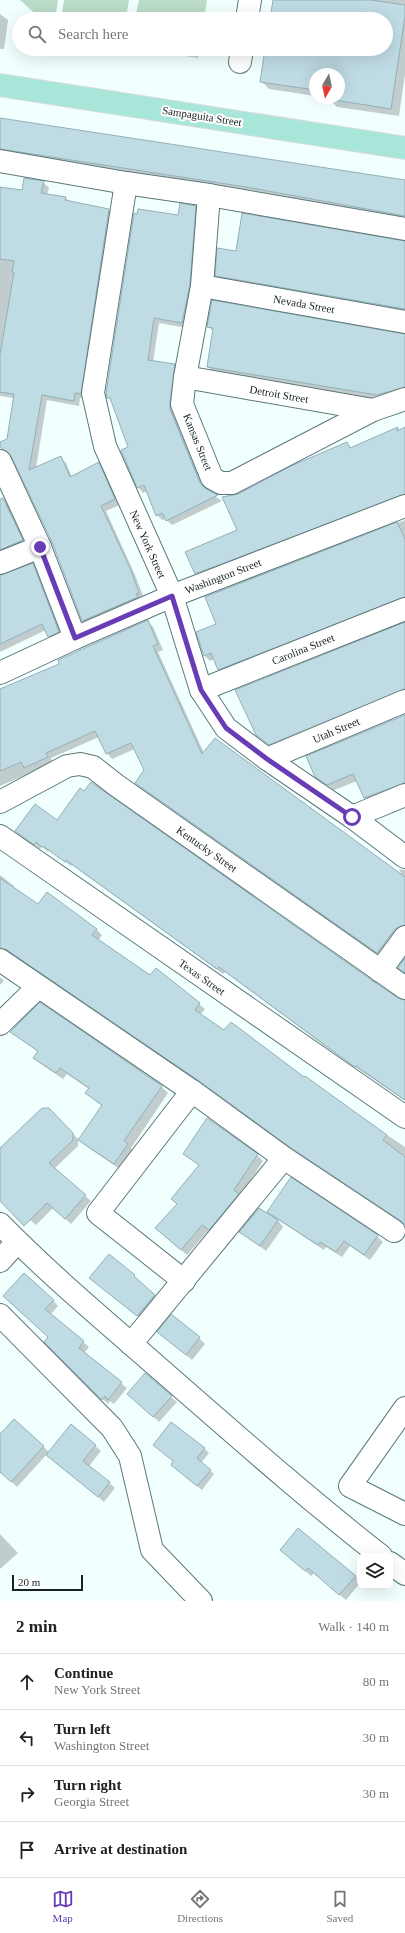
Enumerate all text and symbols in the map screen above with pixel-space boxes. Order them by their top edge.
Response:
search box [12,12,393,56]
icon: search [26,23,48,45]
text: Search here [58,26,128,42]
north arrow [309,68,345,104]
street label: Sampaguita Street [161,104,243,128]
street label: Nevada Street [272,293,336,315]
street label: Detroit Street [249,383,309,405]
street label: Kansas Street [181,412,215,472]
street label: New York Street [128,508,168,580]
route end [31,538,49,556]
street label: Washington Street [183,556,263,596]
street label: Carolina Street [270,631,336,667]
street label: Utah Street [311,715,361,745]
route start [343,808,361,826]
street label: Kentucky Street [174,824,240,874]
street label: Texas Street [176,957,228,997]
map controls [357,1553,393,1589]
button: layers [357,1553,393,1589]
scale bar [12,1573,83,1592]
text: 20 m [18,1576,40,1588]
text: 2 min [16,1617,57,1636]
text: Walk · 140 m [318,1619,389,1634]
text: Continue [54,1665,113,1681]
icon: ahead [16,1671,38,1693]
text: 80 m [363,1674,389,1689]
text: New York Street [54,1682,140,1697]
text: Turn left [54,1721,111,1737]
icon: left [16,1727,38,1749]
text: 30 m [363,1730,389,1745]
text: Washington Street [54,1738,149,1753]
text: Turn right [54,1777,121,1793]
icon: right [16,1783,38,1805]
text: 30 m [363,1786,389,1801]
text: Georgia Street [54,1794,129,1809]
icon: arrive [16,1839,38,1861]
text: Arrive at destination [54,1841,187,1857]
tab: Map [52,1888,74,1924]
tab: Directions [177,1888,223,1924]
tab: Saved [326,1888,353,1924]

